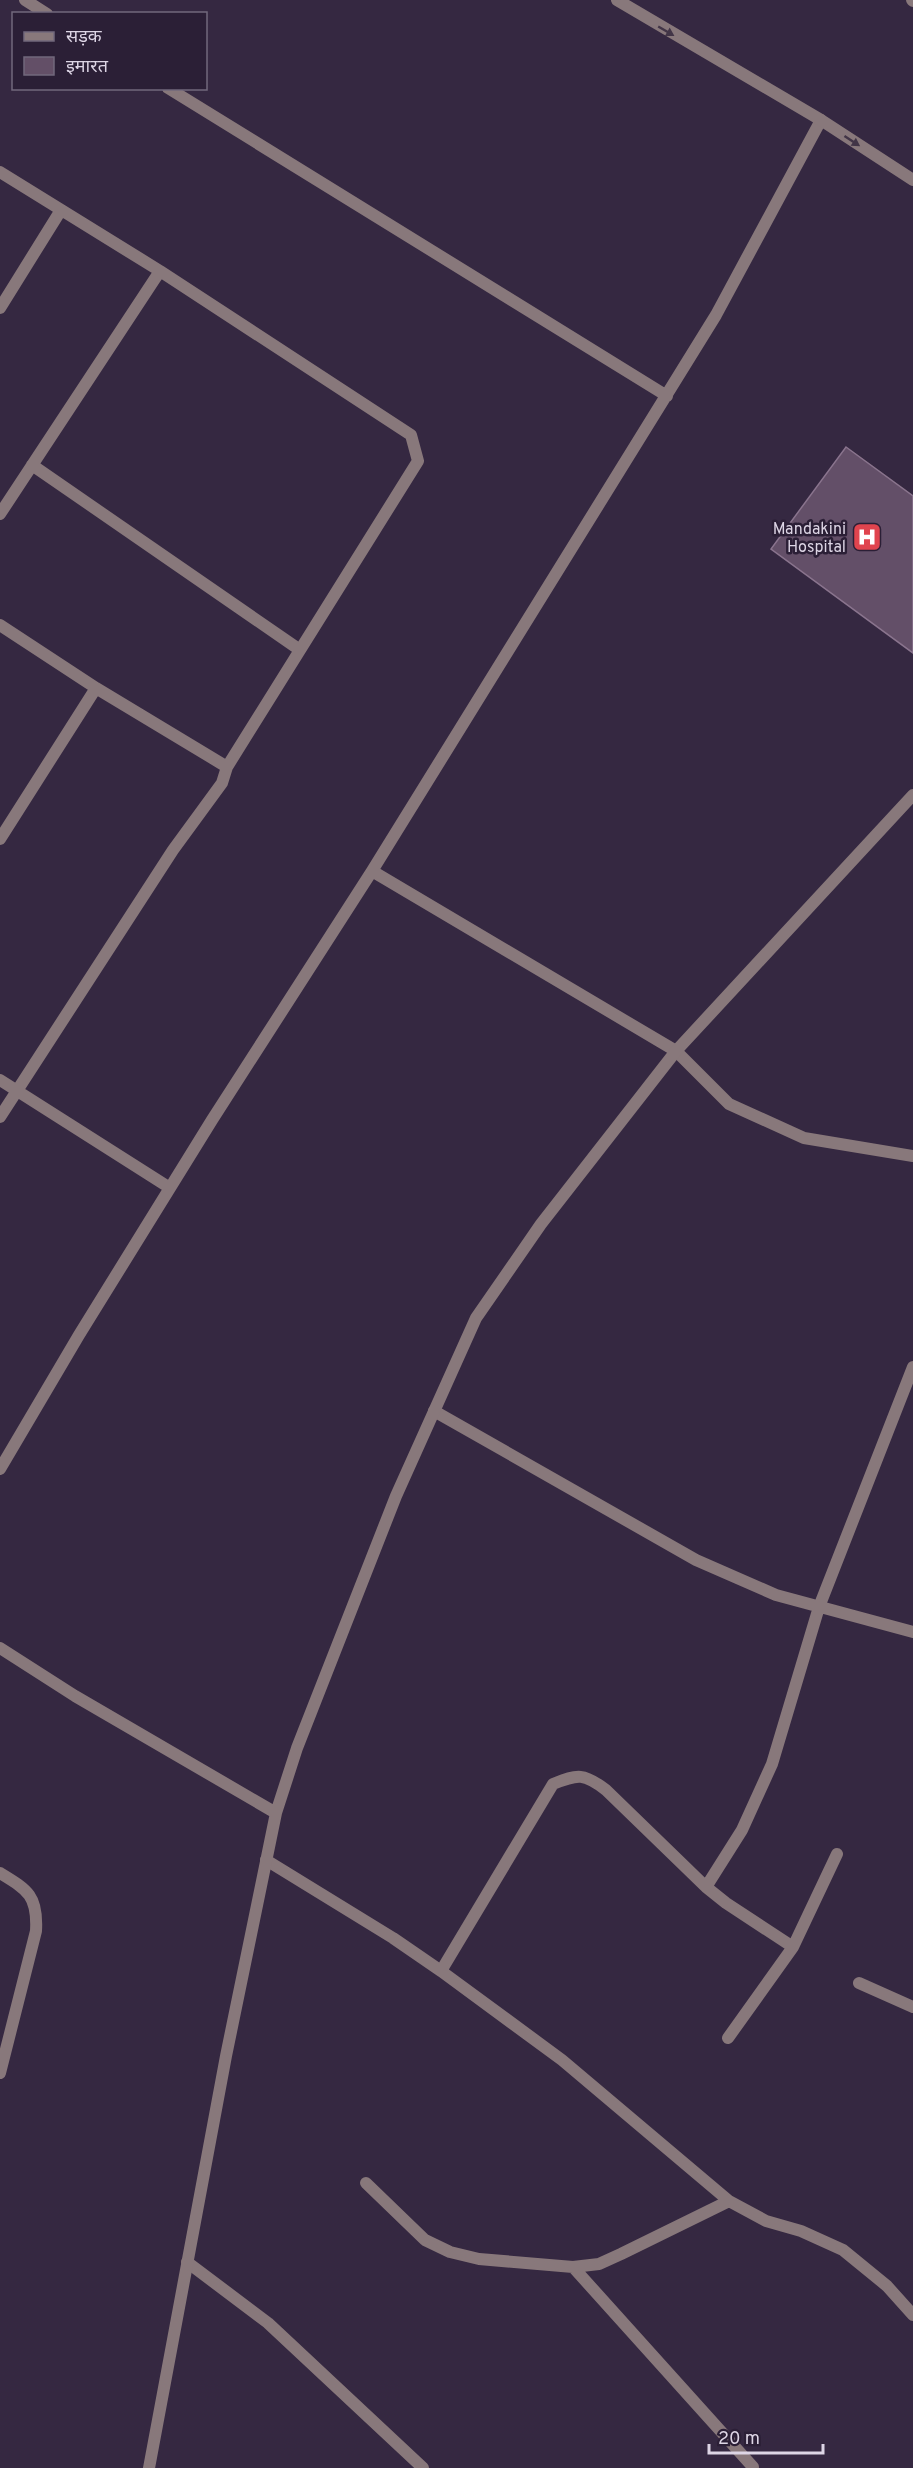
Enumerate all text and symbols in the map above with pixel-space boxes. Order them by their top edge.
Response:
legend [12,12,207,90]
one-way arrow [658,25,675,35]
text: सड़क [66,26,103,49]
text: इमारत [66,56,109,79]
one-way arrow [844,135,861,146]
place label: Mandakini Hospital [773,520,846,558]
hospital icon: Mandakini Hospital [851,521,883,553]
scale bar [709,2417,823,2455]
text: 20 m [718,2428,760,2451]

